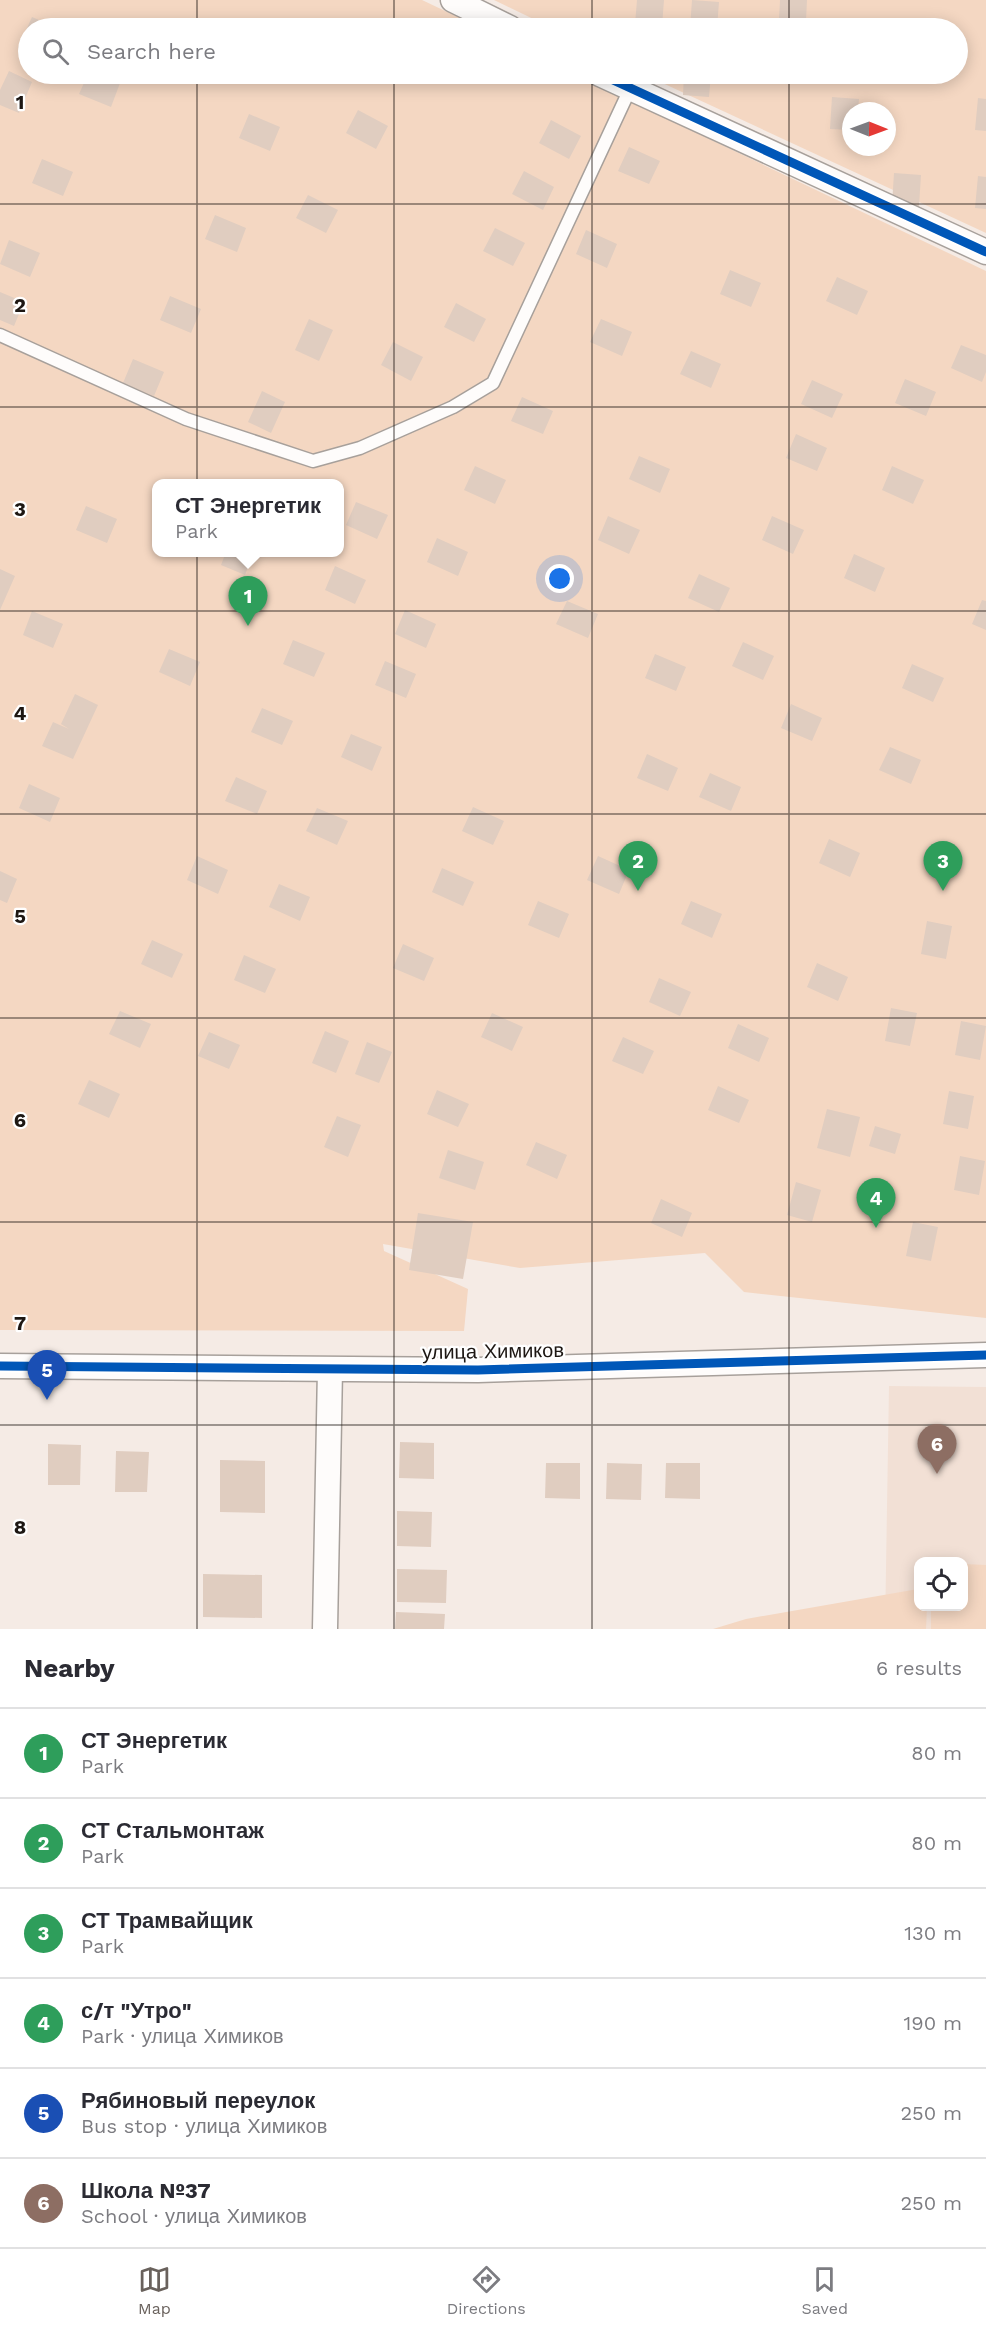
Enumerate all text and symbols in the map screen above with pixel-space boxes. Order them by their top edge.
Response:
search box [18,18,968,84]
icon: search [39,35,72,68]
text: Search here [87,39,216,64]
text: 1 [16,90,24,114]
north arrow [842,102,896,156]
text: 2 [14,293,26,317]
popup [152,479,344,557]
text: СТ Энергетик [175,493,321,518]
text: 3 [14,497,26,521]
text: Park [175,519,218,543]
your location [545,564,574,593]
pin: 1 [228,576,268,626]
text: 4 [14,701,27,725]
pin: 2 [618,842,658,891]
pin: 3 [924,842,962,891]
text: 5 [14,904,26,928]
text: 6 [14,1108,26,1132]
pin: 4 [856,1178,896,1228]
text: 7 [14,1311,26,1335]
street label: улица Химиков [422,1338,564,1364]
pin: 5 [28,1350,66,1400]
pin: 6 [918,1424,956,1474]
text: 8 [14,1515,26,1539]
map controls [914,1557,968,1611]
button: locate [914,1557,968,1611]
text: Nearby [24,1653,115,1683]
text: 6 results [876,1656,962,1680]
text: СТ Энергетик [81,1728,227,1753]
text: 1 [39,1741,48,1765]
text: 80 m [911,1741,962,1765]
text: Park [81,1754,124,1778]
text: СТ Стальмонтаж [81,1818,264,1843]
text: 2 [38,1831,49,1855]
text: 80 m [911,1831,962,1855]
text: Park [81,1844,124,1868]
text: СТ Трамвайщик [81,1908,253,1933]
text: 3 [38,1921,49,1945]
text: 130 m [904,1921,962,1945]
text: Park [81,1934,124,1958]
text: с/т "Утро" [81,1998,192,2023]
text: 4 [37,2011,50,2035]
text: 190 m [904,2011,962,2035]
text: Park · улица Химиков [81,2024,284,2048]
text: Рябиновый переулок [81,2088,315,2113]
text: 5 [38,2101,49,2125]
text: 250 m [900,2101,962,2125]
text: Bus stop · улица Химиков [81,2114,327,2138]
text: Школа №37 [81,2178,211,2203]
text: 6 [37,2191,50,2215]
text: 250 m [900,2191,962,2215]
text: School · улица Химиков [81,2204,307,2228]
tab: Map [138,2263,171,2318]
tab: Directions [447,2263,526,2318]
tab: Saved [802,2263,848,2318]

